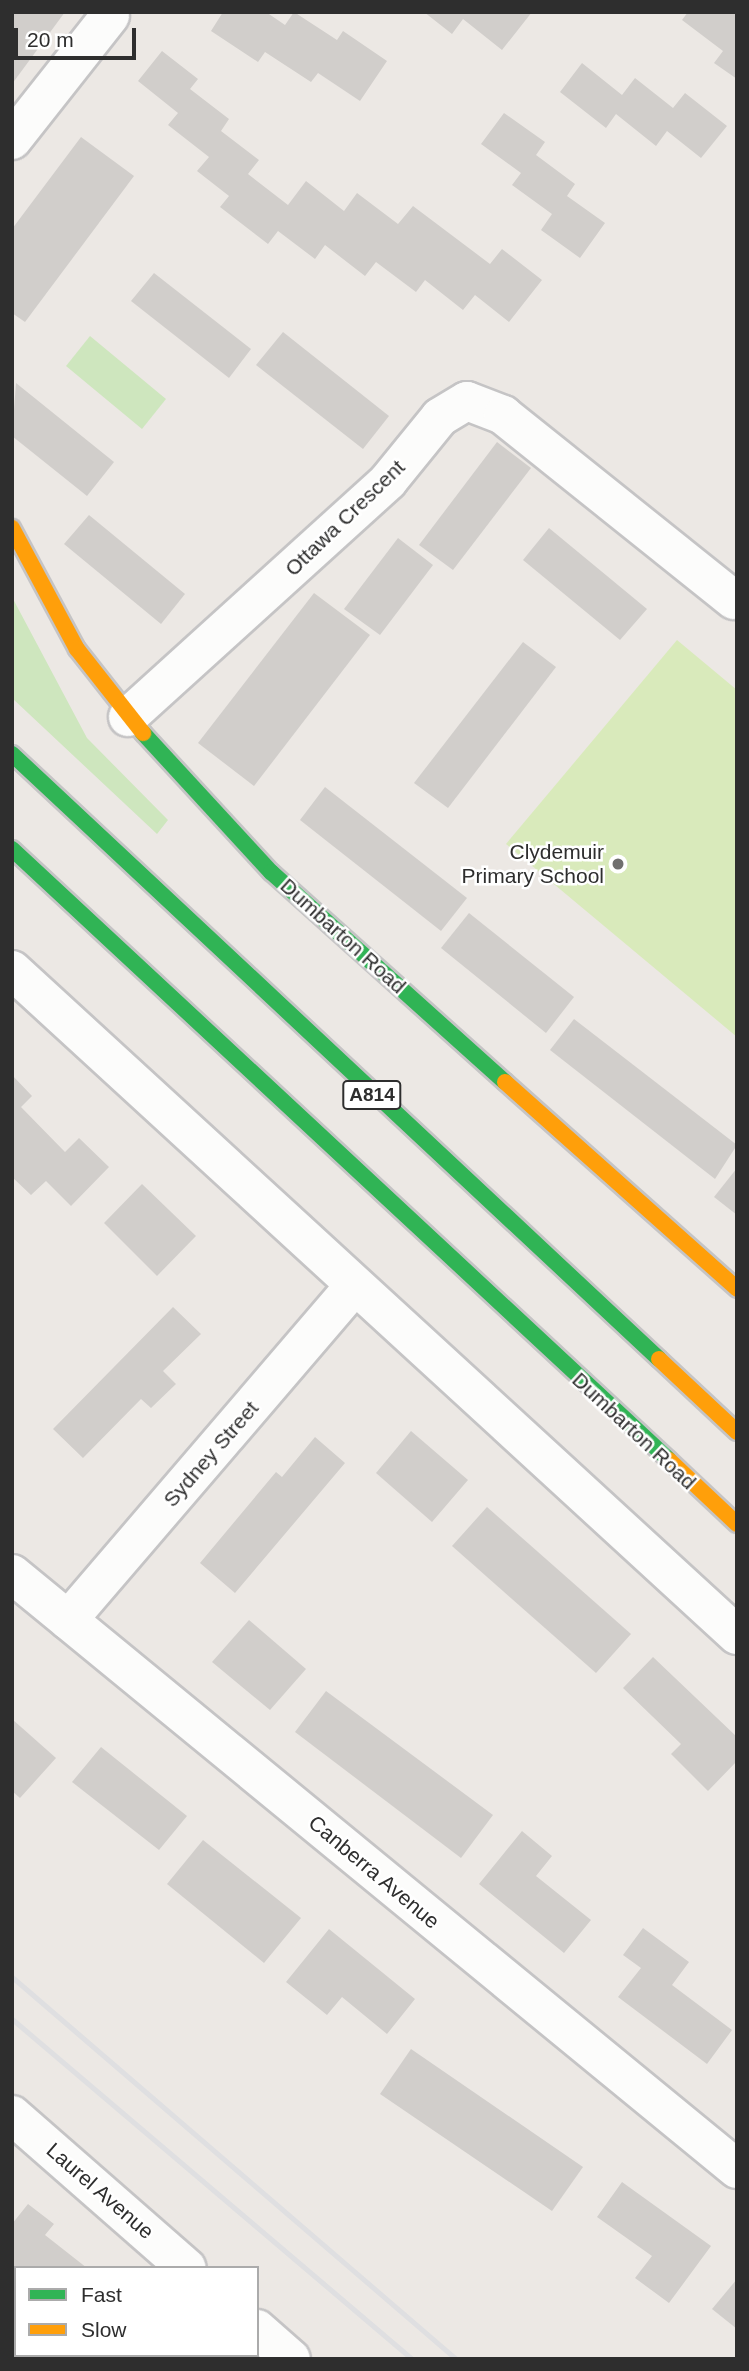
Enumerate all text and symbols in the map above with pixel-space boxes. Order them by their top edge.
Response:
scale bar [18,14,140,58]
text: 20 m [27,28,74,51]
street label: Ottawa Crescent [280,455,410,581]
place label: Clydemuir Primary School [462,839,604,889]
marker: Clydemuir Primary School [610,856,626,872]
street label: Dumbarton Road [275,873,411,999]
road number: A814 [342,1079,402,1110]
street label: Dumbarton Road [567,1367,701,1495]
street label: Sydney Street [158,1396,264,1512]
street label: Canberra Avenue [303,1810,445,1934]
street label: Laurel Avenue [41,2137,159,2245]
legend [14,2266,259,2357]
text: Fast [81,2283,122,2306]
text: Slow [81,2318,127,2341]

